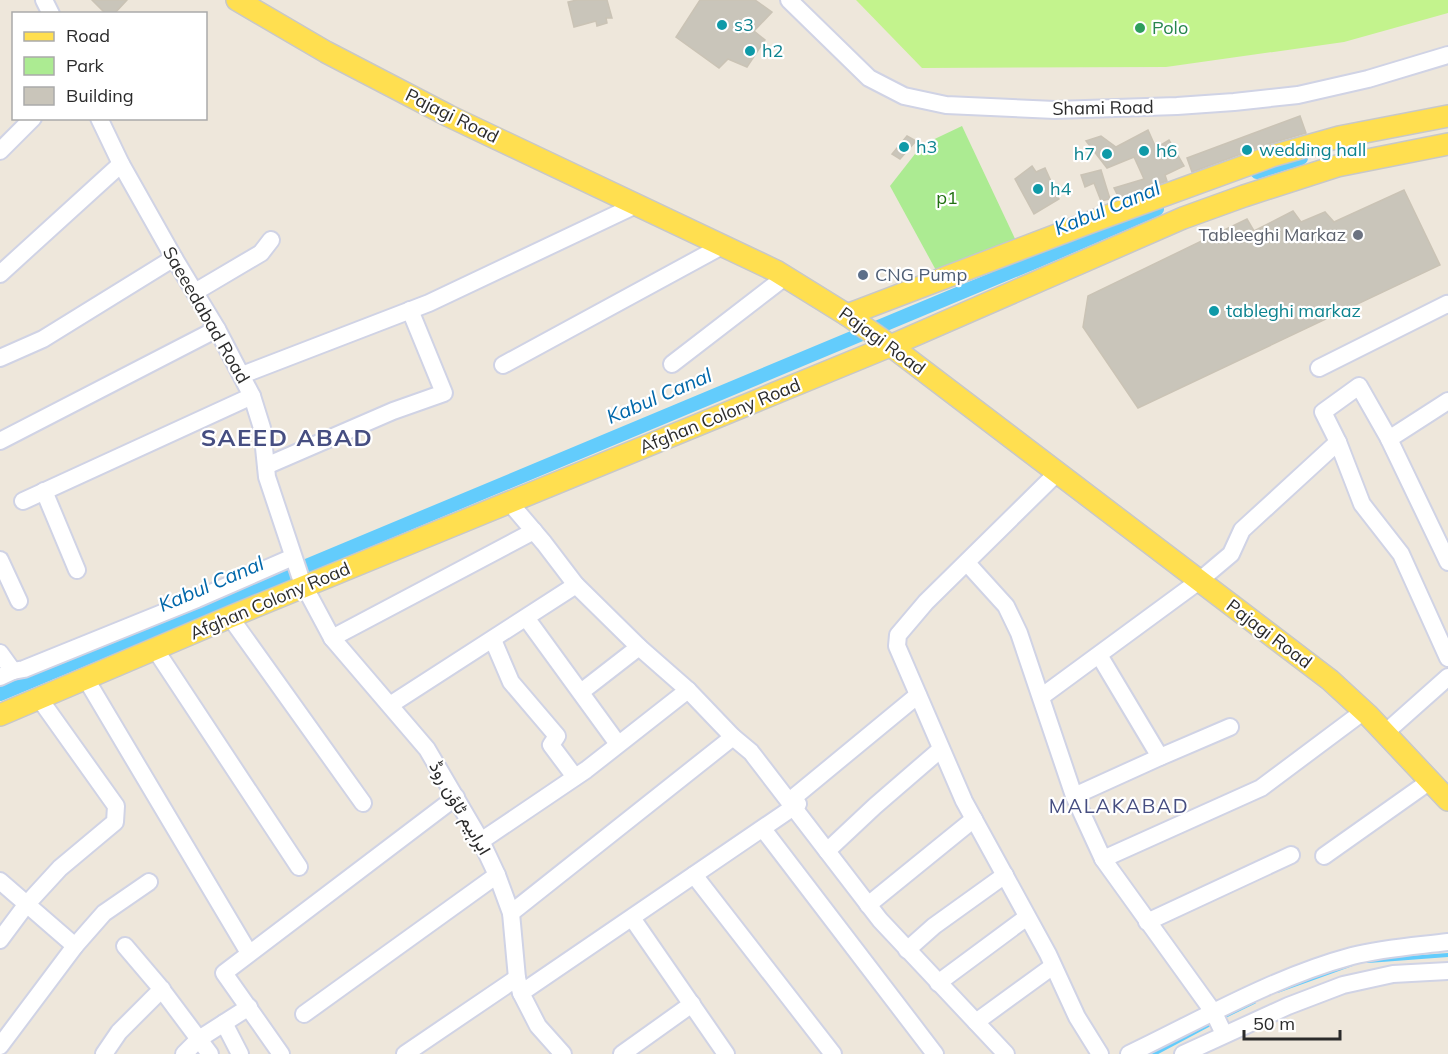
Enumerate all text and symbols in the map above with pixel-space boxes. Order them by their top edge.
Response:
legend [12,12,207,120]
place label: s3 [734,13,754,36]
place label: Polo [1152,16,1188,39]
marker: s3 [715,18,729,32]
marker: Polo [1133,21,1147,35]
text: Road [66,24,110,47]
place label: h2 [762,39,783,62]
marker: h2 [743,44,757,58]
text: Park [66,54,105,77]
street label: Pajagi Road [402,83,503,148]
text: Building [66,84,134,107]
street label: Shami Road [1052,95,1154,120]
place label: h3 [916,135,937,158]
place label: wedding hall [1259,138,1366,161]
place label: h6 [1156,139,1177,162]
marker: h3 [897,140,911,154]
place label: h7 [1074,142,1095,165]
marker: wedding hall [1240,143,1254,157]
marker: h6 [1137,144,1151,158]
marker: h7 [1100,147,1114,161]
water label: Kabul Canal [1050,175,1164,240]
place label: h4 [1050,177,1072,200]
marker: h4 [1031,182,1045,196]
park label: p1 [936,186,958,209]
place label: Tableeghi Markaz [1199,223,1346,246]
marker: Tableeghi Markaz [1351,228,1365,242]
street label: Saeeedabad Road [158,242,255,387]
place label: CNG Pump [875,263,967,286]
marker: CNG Pump [856,268,870,282]
place label: tableghi markaz [1226,299,1361,322]
street label: Pajagi Road [835,302,930,380]
marker: tableghi markaz [1207,304,1221,318]
water label: Kabul Canal [602,362,715,429]
street label: Afghan Colony Road [636,373,804,458]
district label: SAEED ABAD [201,422,373,452]
water label: Kabul Canal [154,550,267,617]
street label: Afghan Colony Road [186,556,353,645]
street label: Pajagi Road [1222,594,1317,673]
street label: ابراہیم ٹاؤن روڈ [423,757,497,859]
district label: MALAKABAD [1049,793,1189,818]
scale bar [1244,1003,1340,1041]
text: 50 m [1253,1012,1295,1035]

